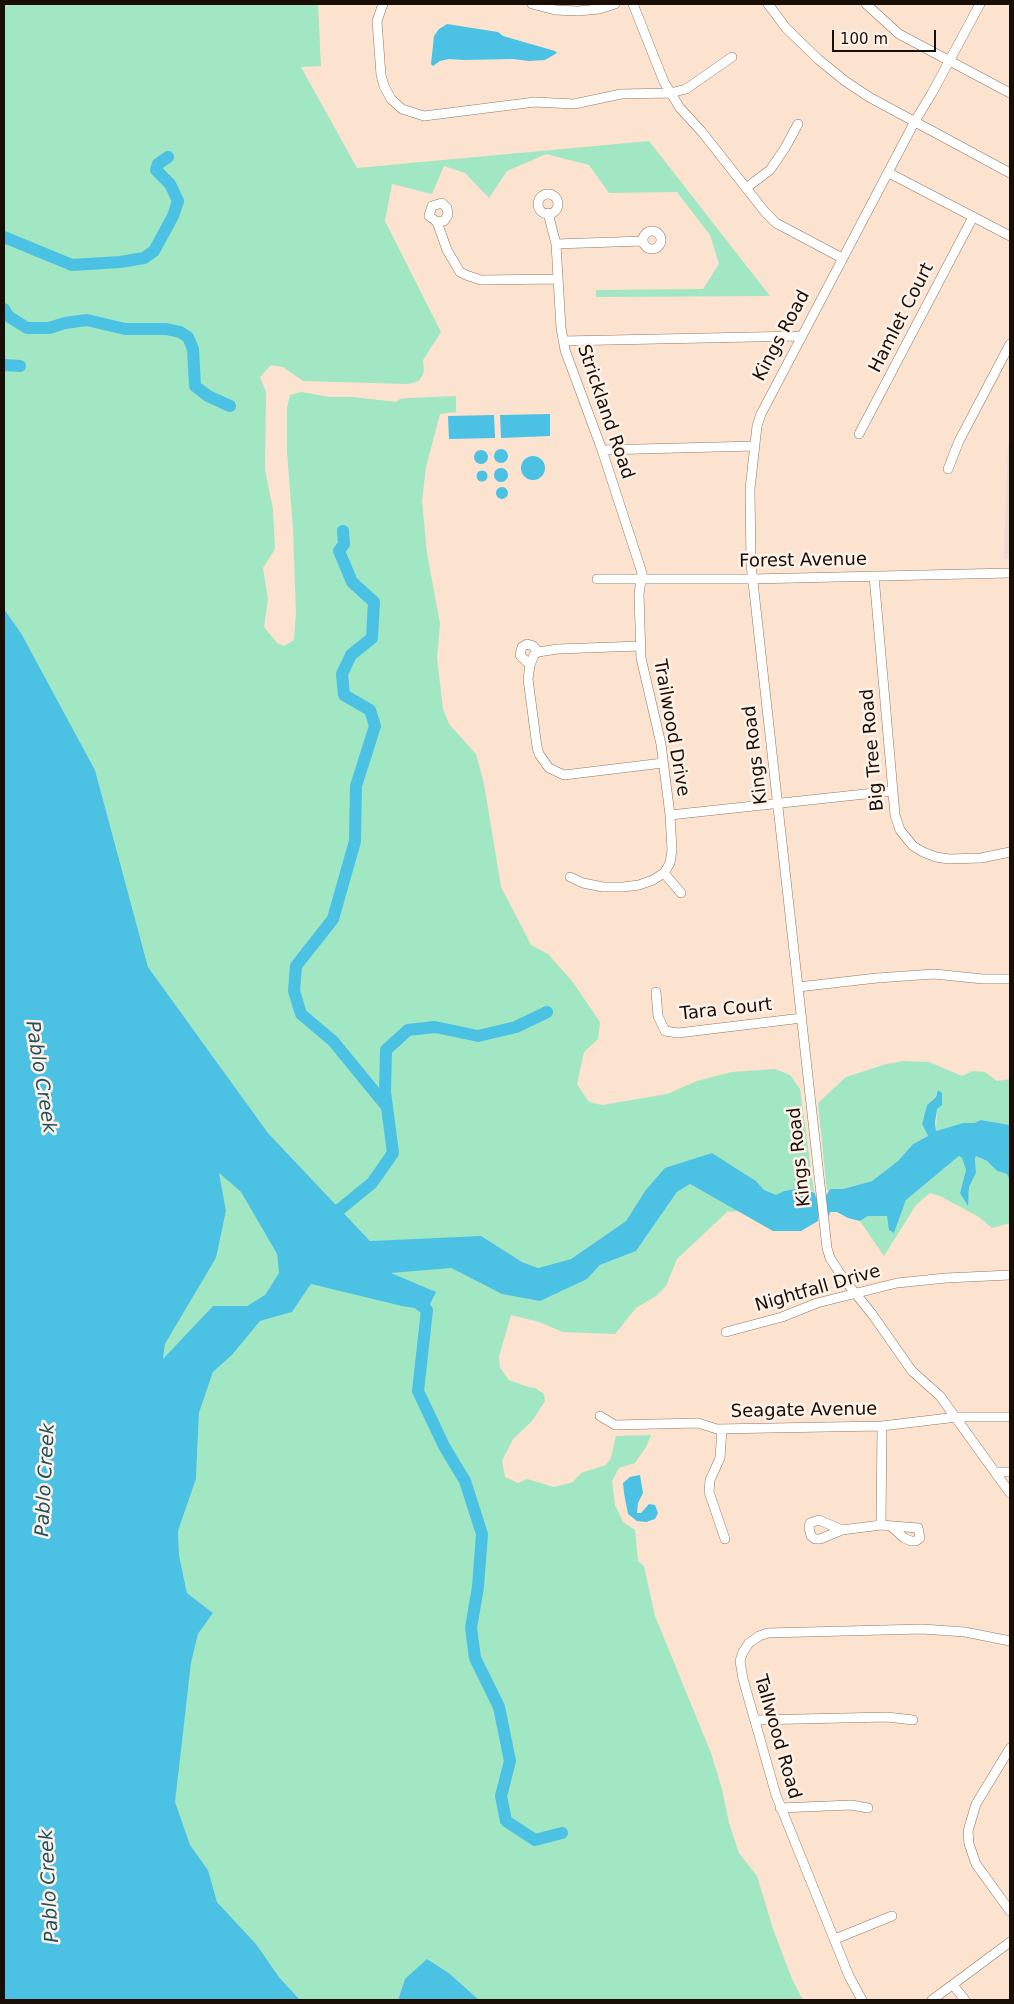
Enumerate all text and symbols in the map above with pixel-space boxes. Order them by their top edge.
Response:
scale bar [834,20,938,52]
text: 100 m [840,30,888,48]
street label: Hamlet Court [865,259,939,377]
street label: Kings Road [749,287,815,385]
street label: Strickland Road [572,342,638,482]
street label: Forest Avenue [739,549,867,573]
street label: Trailwood Drive [648,658,694,798]
street label: Big Tree Road [857,688,889,812]
street label: Kings Road [739,704,773,806]
street label: Tara Court [679,994,773,1026]
water label: Pablo Creek [20,1019,60,1135]
street label: Kings Road [784,1106,816,1208]
street label: Nightfall Drive [753,1261,883,1317]
street label: Seagate Avenue [730,1399,878,1423]
water label: Pablo Creek [32,1423,60,1537]
street label: Tallwood Road [749,1672,805,1802]
water label: Pablo Creek [36,1829,64,1943]

